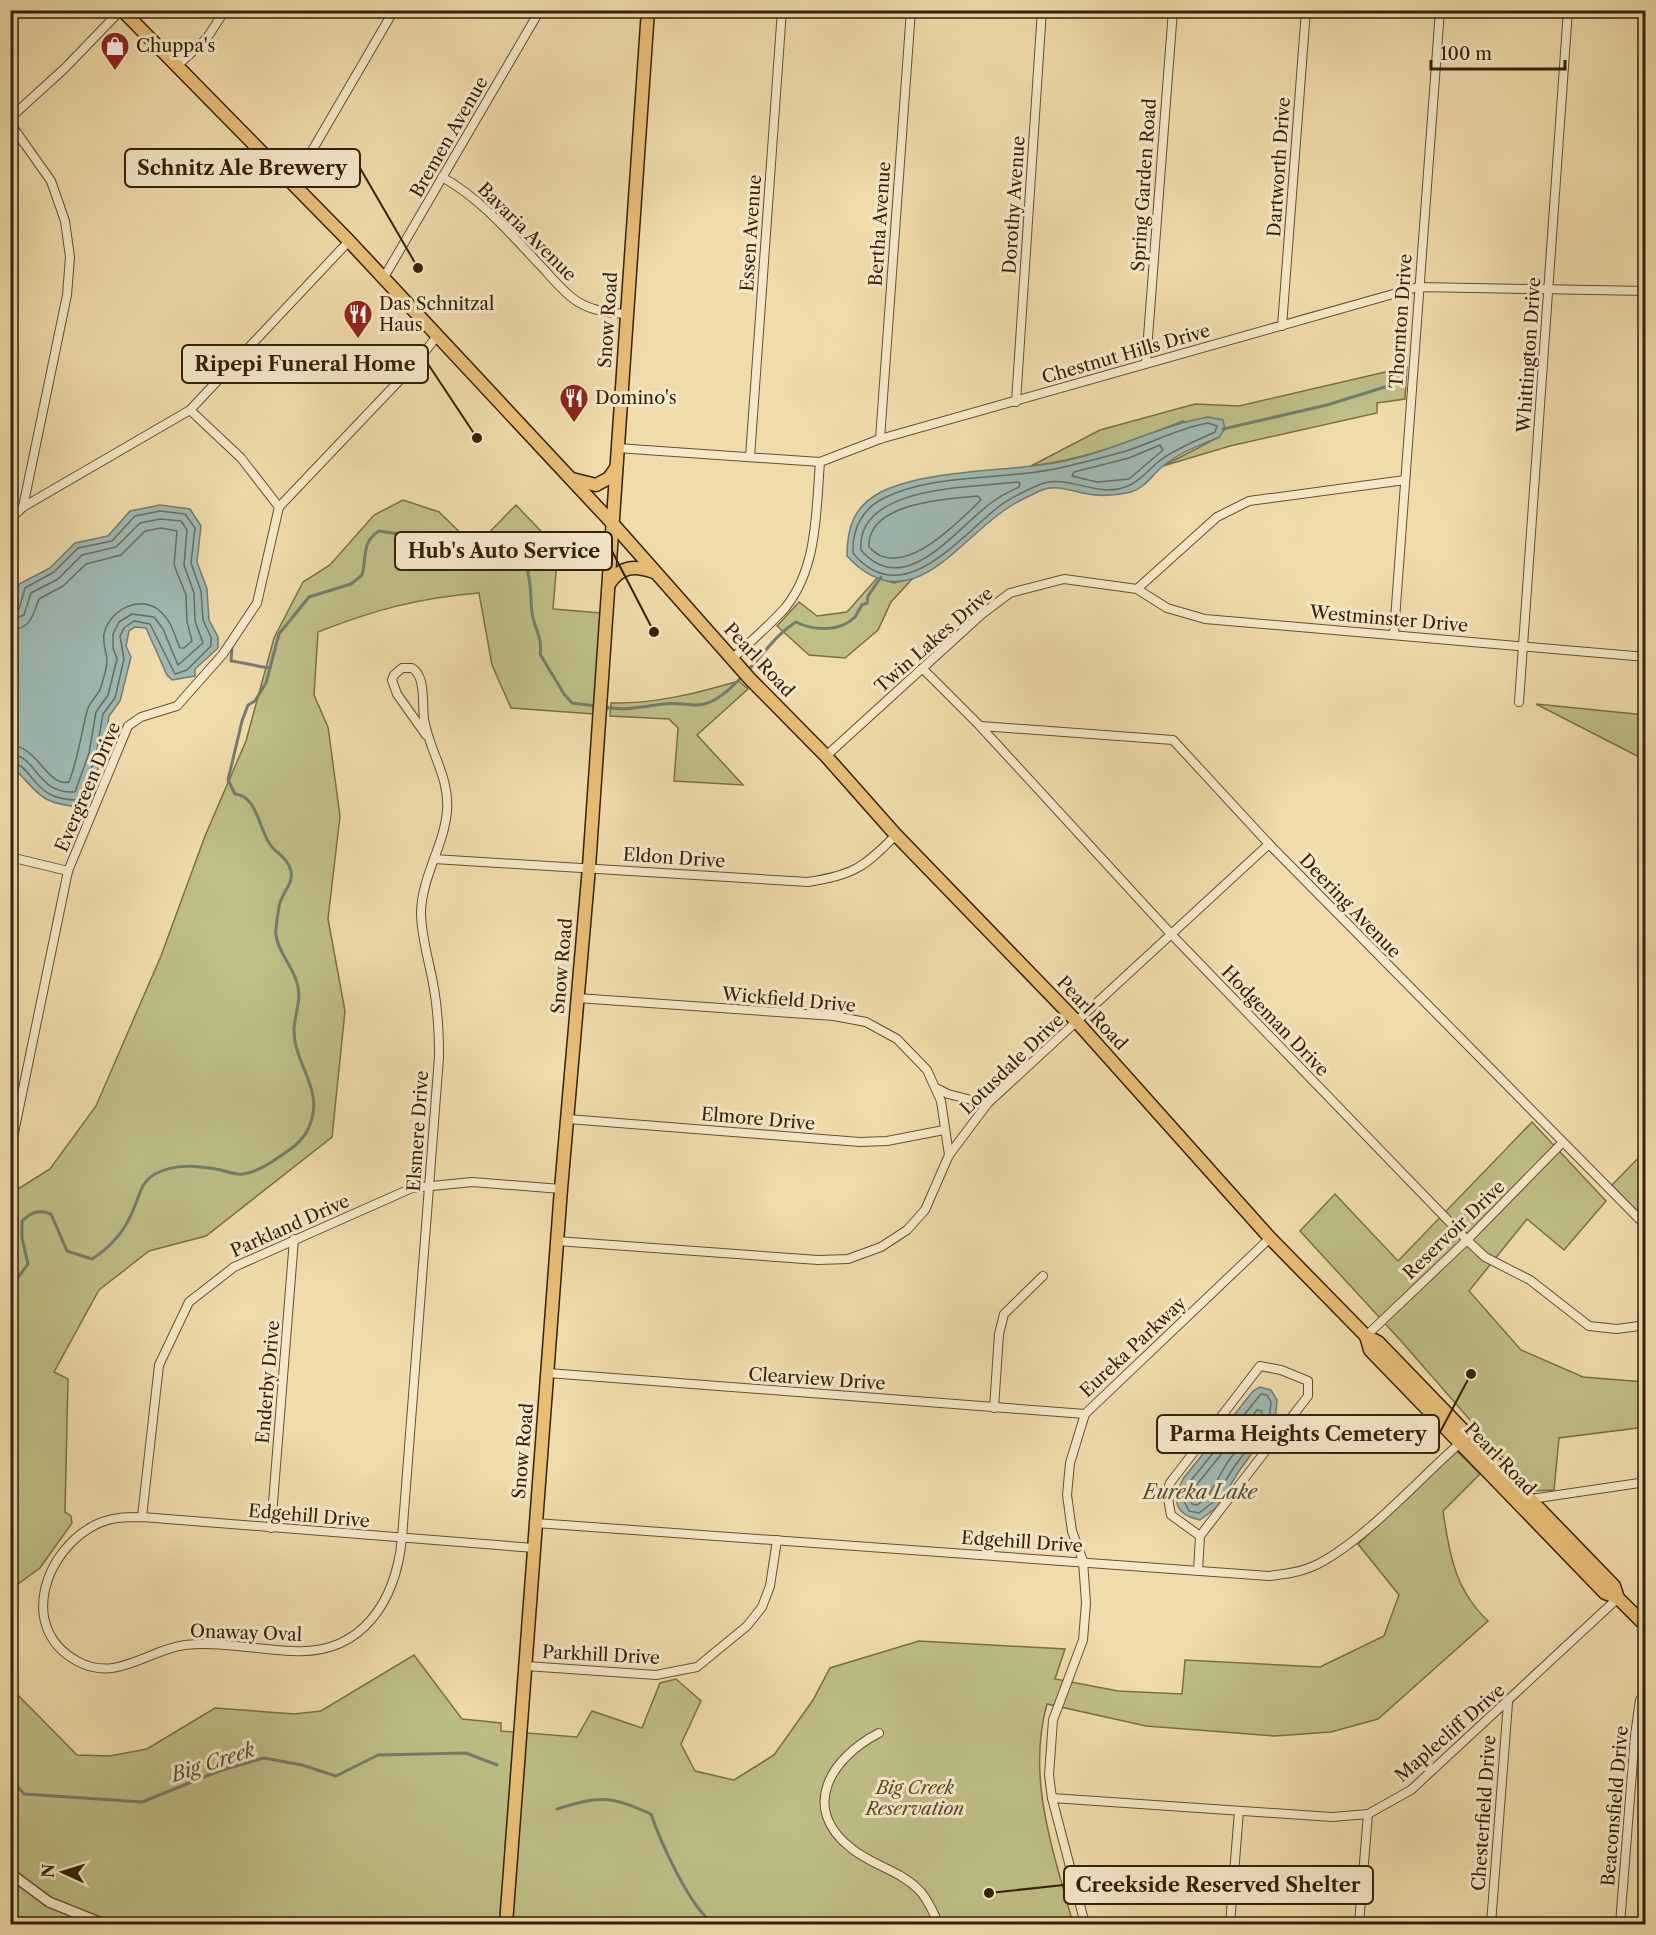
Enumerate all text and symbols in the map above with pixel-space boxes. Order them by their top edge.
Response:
shop icon: Chuppa's [99,30,131,72]
scale bar [1431,33,1564,71]
place label: Chuppa's [136,35,215,57]
text: 100 m [1440,43,1492,65]
street label: Bremen Avenue [405,73,493,201]
street label: Dartworth Drive [1263,96,1295,238]
street label: Spring Garden Road [1127,98,1161,272]
street label: Dorothy Avenue [998,135,1030,275]
callout: Schnitz Ale Brewery [125,149,360,187]
text: Schnitz Ale Brewery [137,156,348,180]
street label: Bertha Avenue [865,161,895,287]
street label: Essen Avenue [736,174,766,292]
street label: Bavaria Avenue [473,178,581,286]
street label: Thornton Drive [1385,253,1417,389]
street label: Snow Road [594,271,622,369]
street label: Whittington Drive [1513,276,1545,435]
place label: Das Schnitzal Haus [379,293,494,336]
restaurant icon: Das Schnitzal Haus [342,298,374,340]
street label: Chestnut Hills Drive [1039,319,1213,389]
callout: Ripepi Funeral Home [182,345,428,383]
text: Ripepi Funeral Home [194,352,416,376]
restaurant icon: Domino's [558,382,590,424]
place label: Domino's [595,387,676,409]
callout: Hub's Auto Service [395,532,612,570]
text: Hub's Auto Service [408,539,600,563]
street label: Twin Lakes Drive [870,583,998,697]
street label: Westminster Drive [1308,601,1469,637]
street label: Pearl Road [719,618,799,702]
street label: Evergreen Drive [51,719,125,855]
street label: Eldon Drive [622,843,726,873]
street label: Deering Avenue [1295,849,1405,963]
street label: Snow Road [547,917,577,1015]
street label: Hodgeman Drive [1217,961,1333,1081]
street label: Pearl Road [1052,971,1132,1055]
street label: Wickfield Drive [720,983,857,1017]
street label: Lotusdale Drive [956,1009,1068,1119]
street label: Elsmere Drive [403,1070,433,1192]
street label: Elmore Drive [700,1103,816,1135]
street label: Reservoir Drive [1398,1176,1510,1284]
street label: Parkland Drive [227,1190,353,1262]
street label: Eureka Parkway [1075,1292,1191,1402]
street label: Enderby Drive [252,1319,284,1445]
street label: Clearview Drive [748,1363,886,1395]
street label: Snow Road [508,1402,538,1500]
callout: Parma Heights Cemetery [1157,1415,1439,1453]
street label: Pearl Road [1460,1418,1540,1500]
text: Parma Heights Cemetery [1169,1422,1427,1446]
water label: Eureka Lake [1141,1480,1258,1504]
street label: Edgehill Drive [247,1500,371,1532]
street label: Edgehill Drive [960,1527,1084,1557]
street label: Onaway Oval [190,1620,302,1646]
street label: Parkhill Drive [541,1641,661,1669]
street label: Maplecliff Drive [1391,1679,1509,1787]
street label: Beaconsfield Drive [1597,1725,1633,1887]
street label: Chesterfield Drive [1468,1734,1500,1892]
water label: Big Creek [166,1737,259,1787]
park label: Big Creek Reservation [864,1777,964,1820]
north arrow [33,1842,93,1902]
text: N [38,1863,59,1879]
callout: Creekside Reserved Shelter [1064,1866,1373,1904]
text: Creekside Reserved Shelter [1076,1873,1361,1897]

